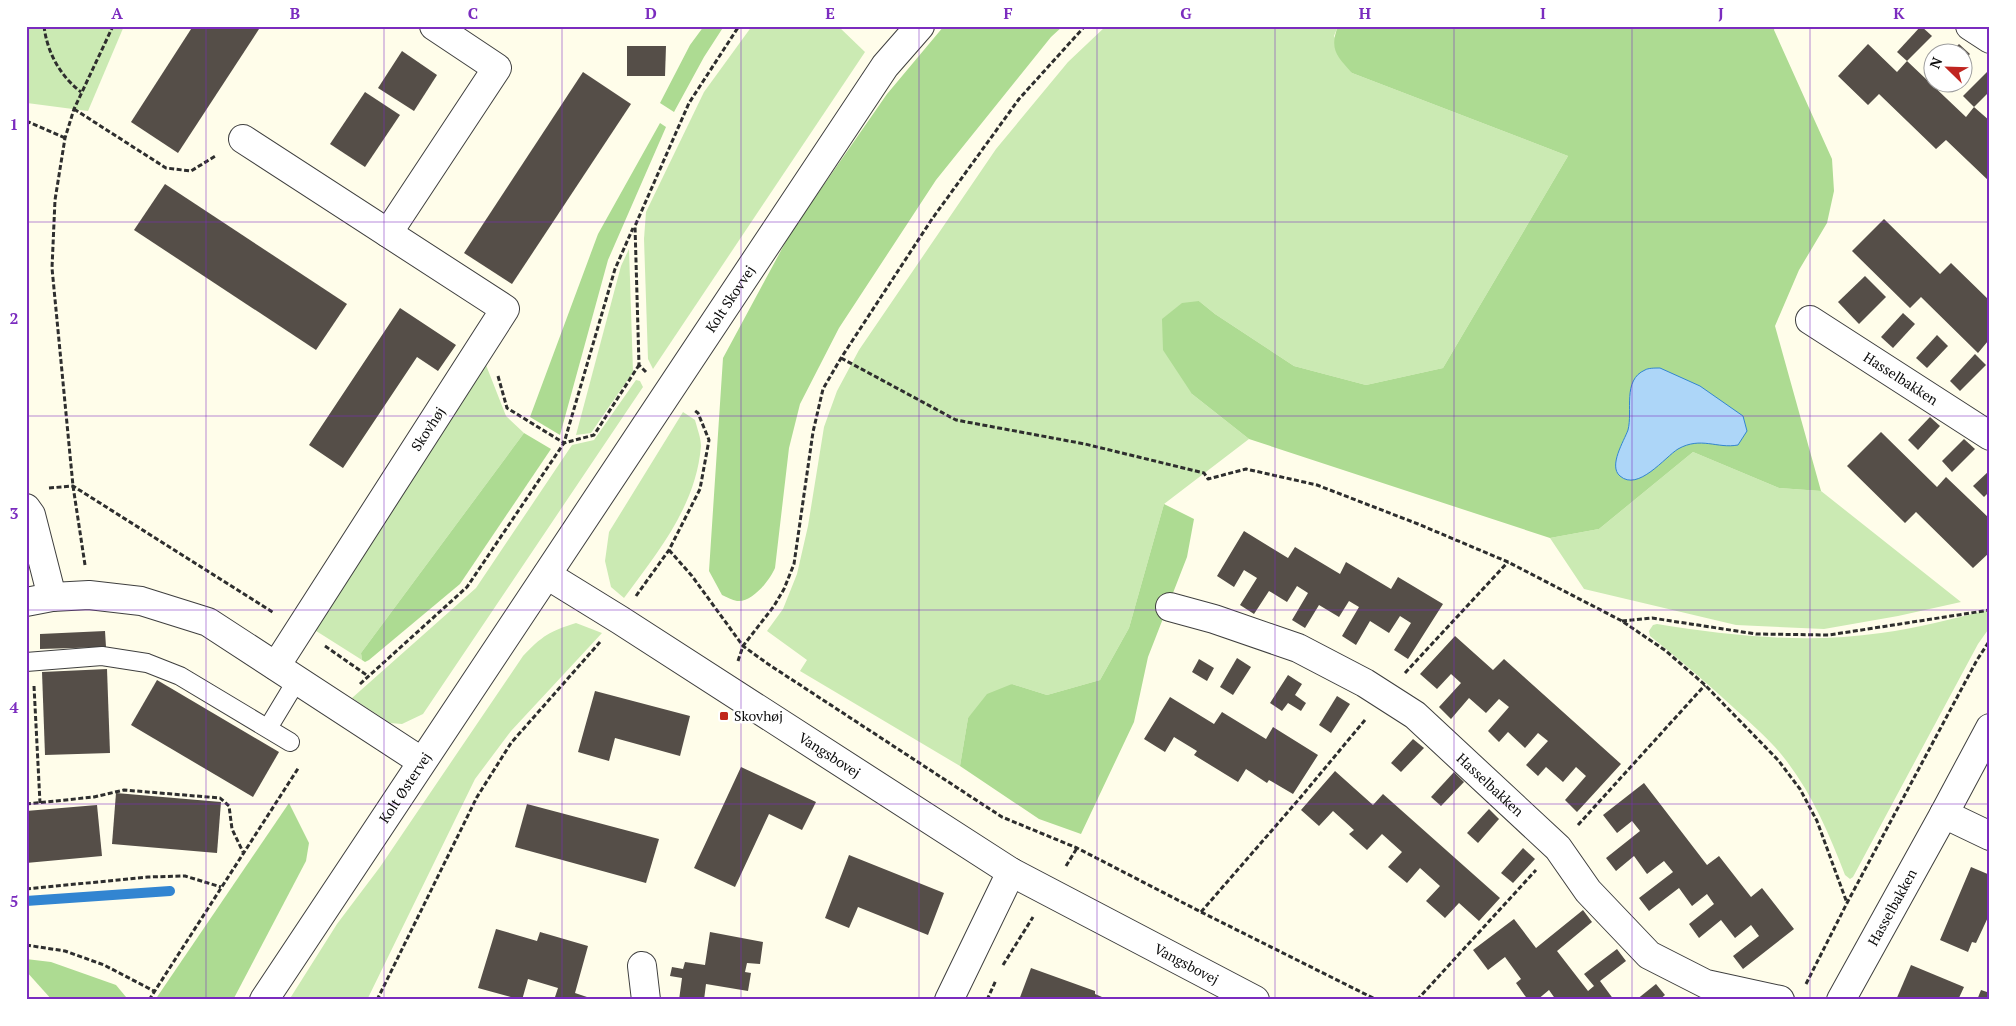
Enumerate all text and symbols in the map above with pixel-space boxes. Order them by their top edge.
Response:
text: A [111,2,123,24]
text: B [290,2,300,24]
text: C [468,2,478,24]
text: D [645,2,657,24]
text: E [825,2,835,24]
text: F [1003,2,1013,24]
text: G [1180,2,1192,24]
text: H [1359,2,1371,24]
text: I [1540,2,1546,24]
text: J [1718,2,1724,24]
text: K [1893,2,1905,24]
north arrow [1924,42,1974,92]
text: N [1925,54,1947,71]
text: 1 [9,113,19,135]
street label: Kolt Skovvej [701,261,759,336]
text: 2 [9,307,19,329]
street label: Hasselbakken [1860,347,1943,409]
street label: Skovhøj [406,403,449,455]
text: 3 [9,502,19,524]
text: 4 [9,696,19,718]
place label: Skovhøj [734,706,783,725]
marker: Skovhøj [718,710,730,722]
street label: Vangsbovej [795,728,865,782]
street label: Kolt Østervej [374,748,435,826]
street label: Hasselbakken [1453,749,1529,821]
street label: Hasselbakken [1863,865,1921,949]
text: 5 [9,890,19,912]
street label: Vangsbovej [1151,939,1222,988]

